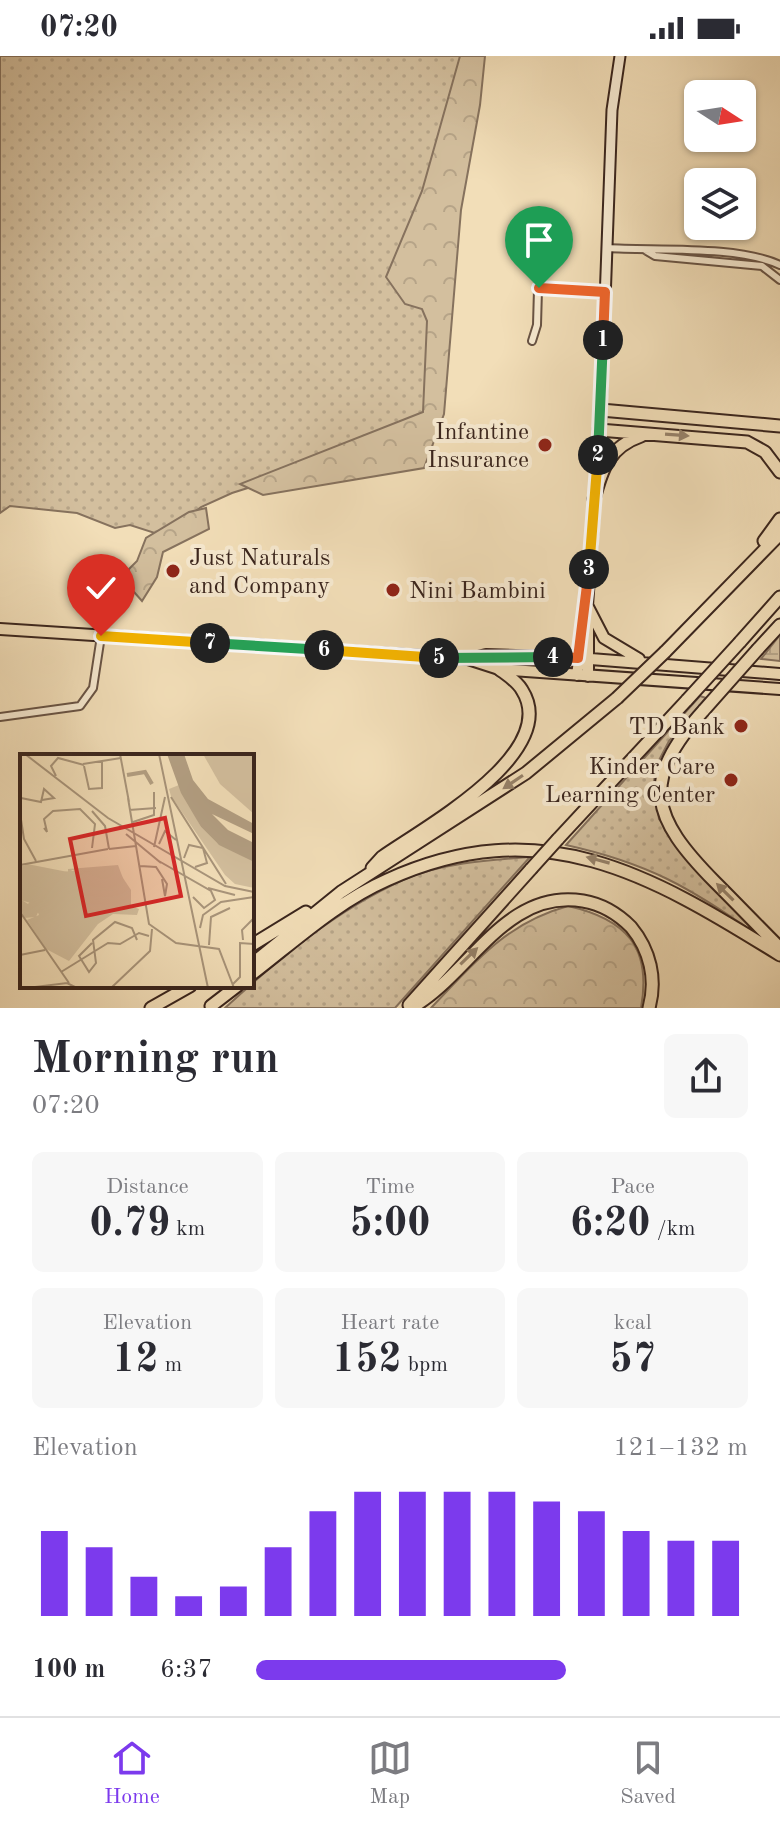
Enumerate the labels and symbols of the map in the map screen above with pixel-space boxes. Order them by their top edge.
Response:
north arrow [684,80,756,152]
pin [505,206,573,288]
pin: 1 [583,320,623,360]
place label: Infantine Insurance [427,421,529,473]
one-way arrow [665,429,690,442]
pin: 2 [578,435,618,475]
marker: Infantine Insurance [536,436,554,454]
place label: Just Naturals and Company [189,547,330,599]
pin: 3 [569,549,609,589]
pin [67,554,135,636]
marker: Just Naturals and Company [164,562,182,580]
place label: Nini Bambini [409,580,546,604]
marker: Nini Bambini [384,581,402,599]
pin: 7 [190,623,230,663]
pin: 6 [304,630,344,670]
pin: 4 [533,637,573,677]
pin: 5 [419,638,459,678]
place label: TD Bank [629,716,725,740]
marker: TD Bank [732,717,750,735]
inset map [20,754,254,988]
place label: Kinder Care Learning Center [545,756,715,808]
marker: Kinder Care Learning Center [722,771,740,789]
one-way arrow [502,774,523,789]
one-way arrow [585,854,610,866]
one-way arrow [716,883,735,902]
one-way arrow [459,948,478,966]

